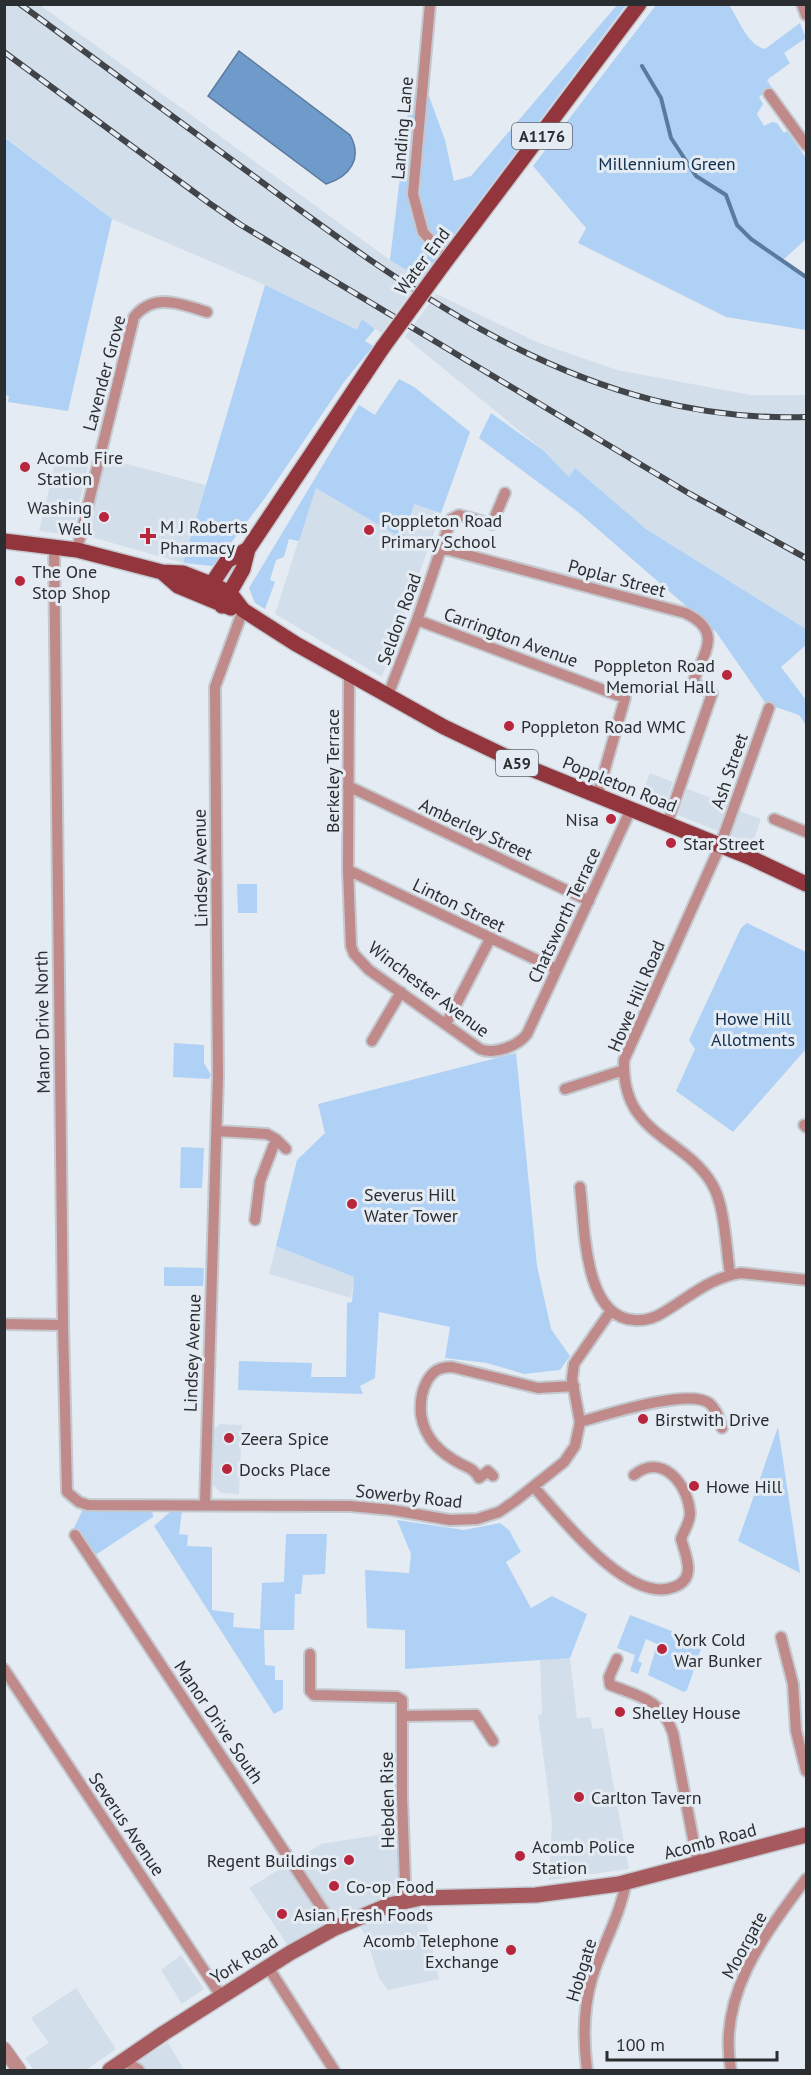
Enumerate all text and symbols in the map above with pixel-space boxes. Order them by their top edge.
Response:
street label: Landing Lane [386,75,418,181]
road number: A1176 [512,123,572,149]
park label: Millennium Green [598,152,736,175]
street label: Water End [389,223,455,299]
street label: Lavender Grove [77,312,131,434]
place label: Acomb Fire Station [37,446,123,490]
marker: Acomb Fire Station [18,460,32,474]
place label: Washing Well [27,496,93,540]
place label: Poppleton Road Primary School [381,509,502,553]
marker: Washing Well [97,510,111,524]
place label: M J Roberts Pharmacy [160,515,248,559]
marker: Poppleton Road Primary School [362,523,376,537]
marker: M J Roberts Pharmacy [141,529,155,543]
street label: Poplar Street [566,554,668,602]
place label: The One Stop Shop [32,560,110,604]
street label: Seldon Road [372,570,426,668]
marker: The One Stop Shop [13,574,27,588]
street label: Carrington Avenue [441,602,581,672]
place label: Poppleton Road Memorial Hall [594,654,716,698]
marker: Poppleton Road Memorial Hall [720,668,734,682]
street label: Berkeley Terrace [321,709,344,833]
place label: Poppleton Road WMC [521,715,686,738]
marker: Poppleton Road WMC [502,719,516,733]
street label: Ash Street [705,730,753,812]
road number: A59 [496,750,538,776]
street label: Poppleton Road [559,751,681,817]
street label: Amberley Street [416,793,536,865]
place label: Nisa [566,808,599,831]
street label: Lindsey Avenue [187,809,213,927]
marker: Nisa [604,812,618,826]
place label: Star Street [683,832,765,855]
marker: Star Street [664,836,678,850]
street label: Chatsworth Terrace [522,843,606,987]
street label: Linton Street [409,873,509,937]
street label: Winchester Avenue [364,936,494,1042]
street label: Howe Hill Road [602,937,670,1055]
street label: Manor Drive North [29,950,55,1094]
park label: Howe Hill Allotments [711,1007,795,1051]
place label: Severus Hill Water Tower [364,1183,458,1227]
marker: Severus Hill Water Tower [345,1197,359,1211]
street label: Lindsey Avenue [178,1294,206,1412]
place label: Birstwith Drive [655,1408,769,1431]
marker: Birstwith Drive [636,1412,650,1426]
place label: Zeera Spice [241,1427,329,1450]
marker: Zeera Spice [222,1431,236,1445]
place label: Docks Place [239,1458,331,1481]
marker: Docks Place [220,1462,234,1476]
place label: Howe Hill [706,1475,783,1498]
street label: Sowerby Road [354,1479,464,1513]
marker: Howe Hill [687,1479,701,1493]
place label: York Cold War Bunker [674,1628,762,1672]
marker: York Cold War Bunker [655,1642,669,1656]
street label: Manor Drive South [169,1656,269,1788]
place label: Shelley House [632,1701,741,1724]
marker: Shelley House [613,1705,627,1719]
street label: Hebden Rise [375,1751,399,1849]
street label: Severus Avenue [84,1768,170,1880]
place label: Carlton Tavern [591,1786,702,1809]
marker: Carlton Tavern [572,1790,586,1804]
street label: Acomb Road [661,1818,759,1864]
place label: Acomb Police Station [532,1835,635,1879]
place label: Regent Buildings [207,1849,337,1872]
marker: Acomb Police Station [513,1849,527,1863]
marker: Regent Buildings [342,1853,356,1867]
place label: Co-op Food [346,1875,434,1898]
marker: Co-op Food [327,1879,341,1893]
place label: Asian Fresh Foods [294,1903,433,1926]
marker: Asian Fresh Foods [275,1907,289,1921]
street label: Moorgate [716,1907,772,1983]
street label: York Road [206,1929,282,1989]
place label: Acomb Telephone Exchange [363,1929,499,1973]
street label: Hobgate [560,1936,602,2004]
marker: Acomb Telephone Exchange [504,1943,518,1957]
scale bar [607,2024,776,2062]
text: 100 m [616,2033,665,2056]

